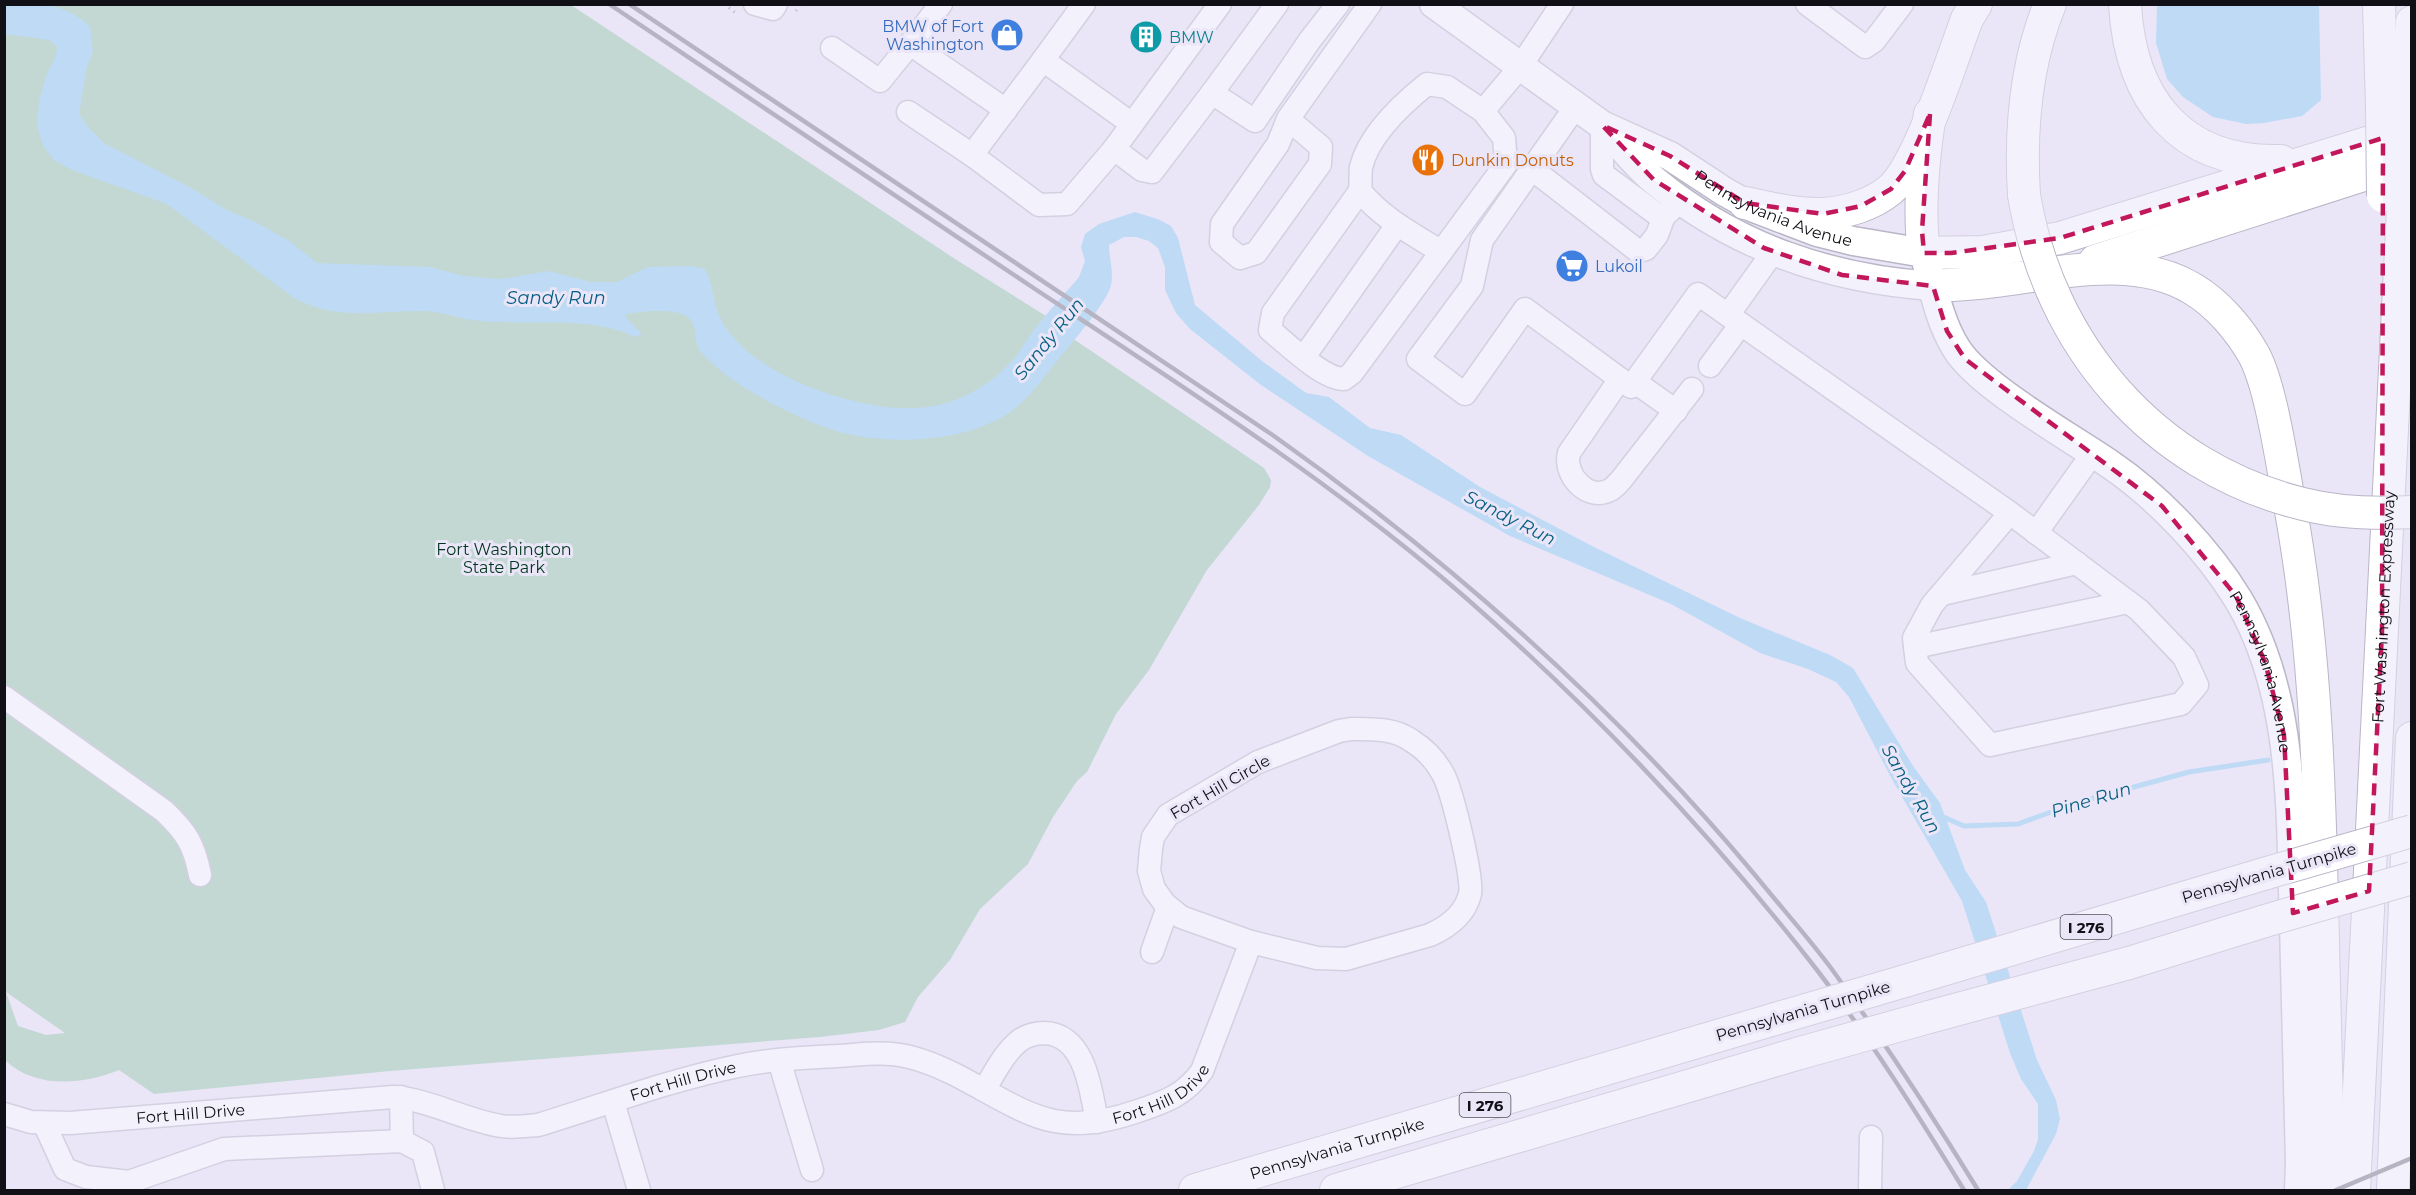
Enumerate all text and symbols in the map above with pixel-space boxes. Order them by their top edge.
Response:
place label: BMW of Fort Washington [882,17,985,54]
shop icon: BMW of Fort Washington [989,17,1025,53]
building icon: BMW [1128,19,1164,55]
place label: BMW [1169,28,1214,47]
restaurant icon: Dunkin Donuts [1410,142,1446,178]
place label: Dunkin Donuts [1451,151,1574,170]
street label: Pennsylvania Avenue [1692,166,1854,250]
supermarket icon: Lukoil [1554,248,1590,284]
place label: Lukoil [1595,257,1643,276]
water label: Sandy Run [506,287,606,309]
water label: Sandy Run [1009,293,1089,385]
water label: Sandy Run [1461,486,1559,550]
street label: Fort Washington Expressway [2368,490,2398,723]
park label: Fort Washington State Park [436,540,572,577]
street label: Pennsylvania Avenue [2226,587,2295,754]
water label: Sandy Run [1877,740,1945,838]
street label: Fort Hill Circle [1167,751,1273,823]
water label: Pine Run [2048,777,2134,823]
street label: Pennsylvania Turnpike [2179,839,2359,907]
road number: I 276 [2060,915,2112,939]
street label: Pennsylvania Turnpike [1713,977,1893,1045]
street label: Fort Hill Drive [627,1057,738,1105]
street label: Fort Hill Drive [1110,1062,1213,1128]
road number: I 276 [1460,1093,1510,1117]
street label: Fort Hill Drive [135,1099,246,1127]
street label: Pennsylvania Turnpike [1247,1113,1426,1183]

